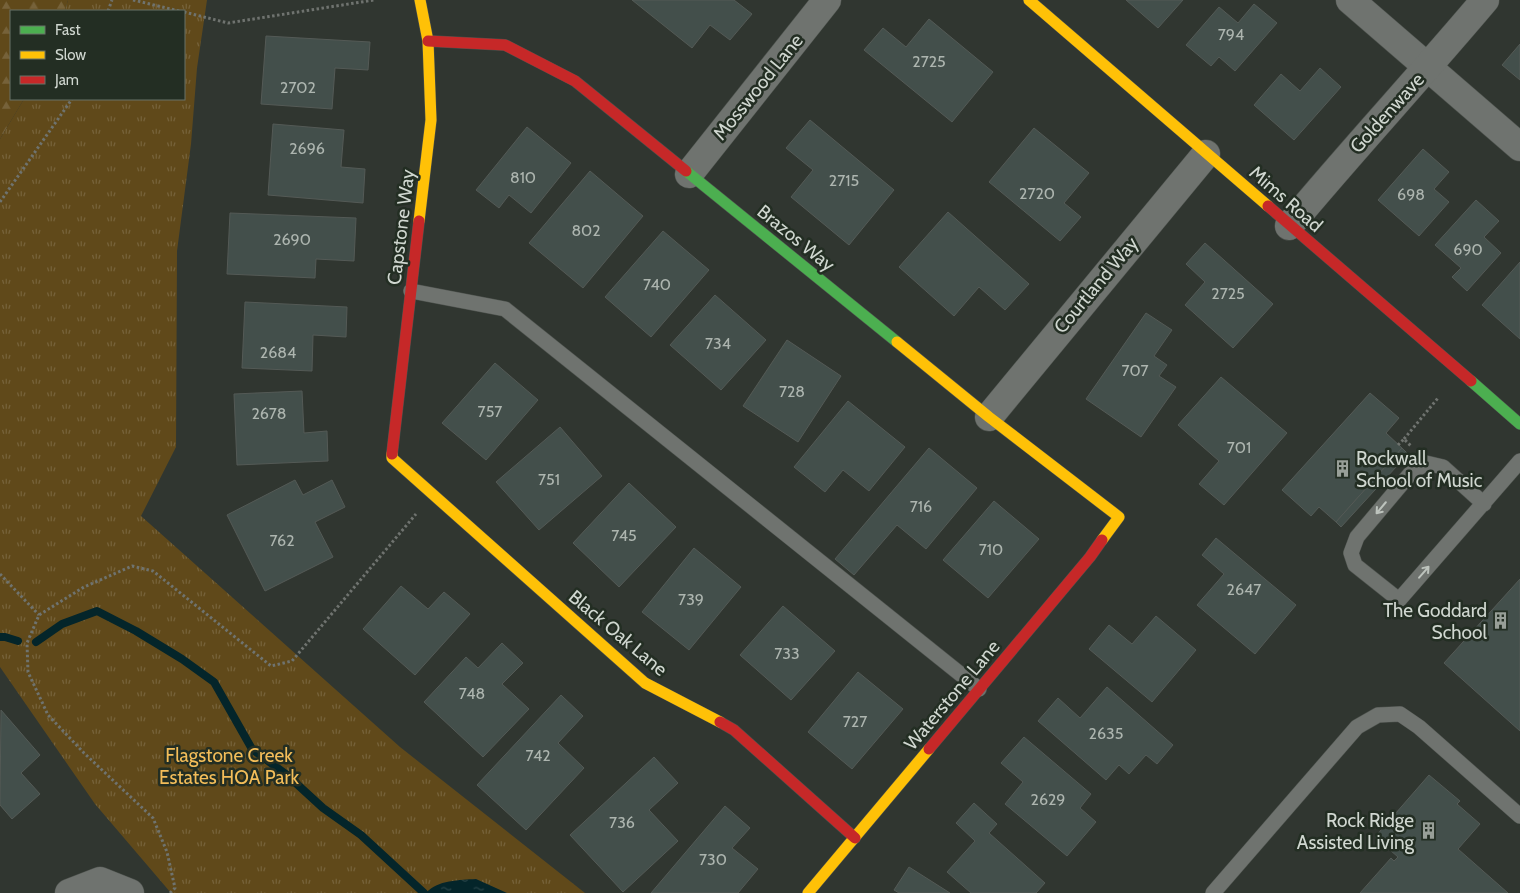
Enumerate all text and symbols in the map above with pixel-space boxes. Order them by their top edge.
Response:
legend [10,10,185,100]
text: Fast [55,21,80,39]
house number: 794 [1218,25,1244,44]
street label: Mosswood Lane [708,29,808,145]
text: Slow [55,46,86,64]
house number: 2725 [912,52,946,71]
street label: Goldenwave [1345,68,1429,158]
text: Jam [54,71,79,89]
house number: 2702 [280,78,316,97]
house number: 2696 [289,139,325,158]
street label: Mims Road [1245,161,1327,237]
street label: Capstone Way [383,168,420,286]
house number: 810 [510,168,536,187]
house number: 2715 [829,171,859,190]
house number: 2720 [1019,184,1055,203]
house number: 698 [1397,185,1425,204]
street label: Brazos Way [753,200,840,276]
house number: 802 [571,221,601,240]
house number: 2690 [273,230,311,249]
street label: Courtland Way [1049,232,1143,338]
house number: 690 [1453,240,1483,259]
house number: 740 [643,275,671,294]
house number: 2725 [1211,284,1245,303]
house number: 734 [705,334,731,353]
house number: 2684 [260,343,296,362]
house number: 707 [1122,361,1148,380]
house number: 728 [779,382,805,401]
house number: 757 [478,402,502,421]
house number: 2678 [251,404,287,423]
house number: 701 [1227,438,1251,457]
place label: Rockwall School of Music [1356,447,1483,492]
building icon: Rockwall School of Music [1332,459,1352,479]
house number: 751 [538,470,560,489]
house number: 716 [910,497,932,516]
one-way arrow [1376,501,1387,514]
house number: 745 [611,526,637,545]
house number: 762 [269,531,295,550]
house number: 710 [979,540,1003,559]
one-way arrow [1418,565,1430,578]
house number: 2647 [1227,580,1261,599]
street label: Black Oak Lane [564,585,672,681]
house number: 739 [678,590,704,609]
place label: The Goddard School [1383,599,1488,644]
building icon: The Goddard School [1491,611,1511,631]
street label: Waterstone Lane [899,635,1005,755]
house number: 733 [774,644,800,663]
house number: 748 [459,684,485,703]
house number: 727 [843,712,867,731]
house number: 2635 [1089,724,1123,743]
park label: Flagstone Creek Estates HOA Park [159,744,299,789]
house number: 742 [525,746,551,765]
house number: 2629 [1031,790,1065,809]
place label: Rock Ridge Assisted Living [1297,809,1415,854]
house number: 736 [609,813,635,832]
building icon: Rock Ridge Assisted Living [1418,821,1438,841]
house number: 730 [699,850,727,869]

